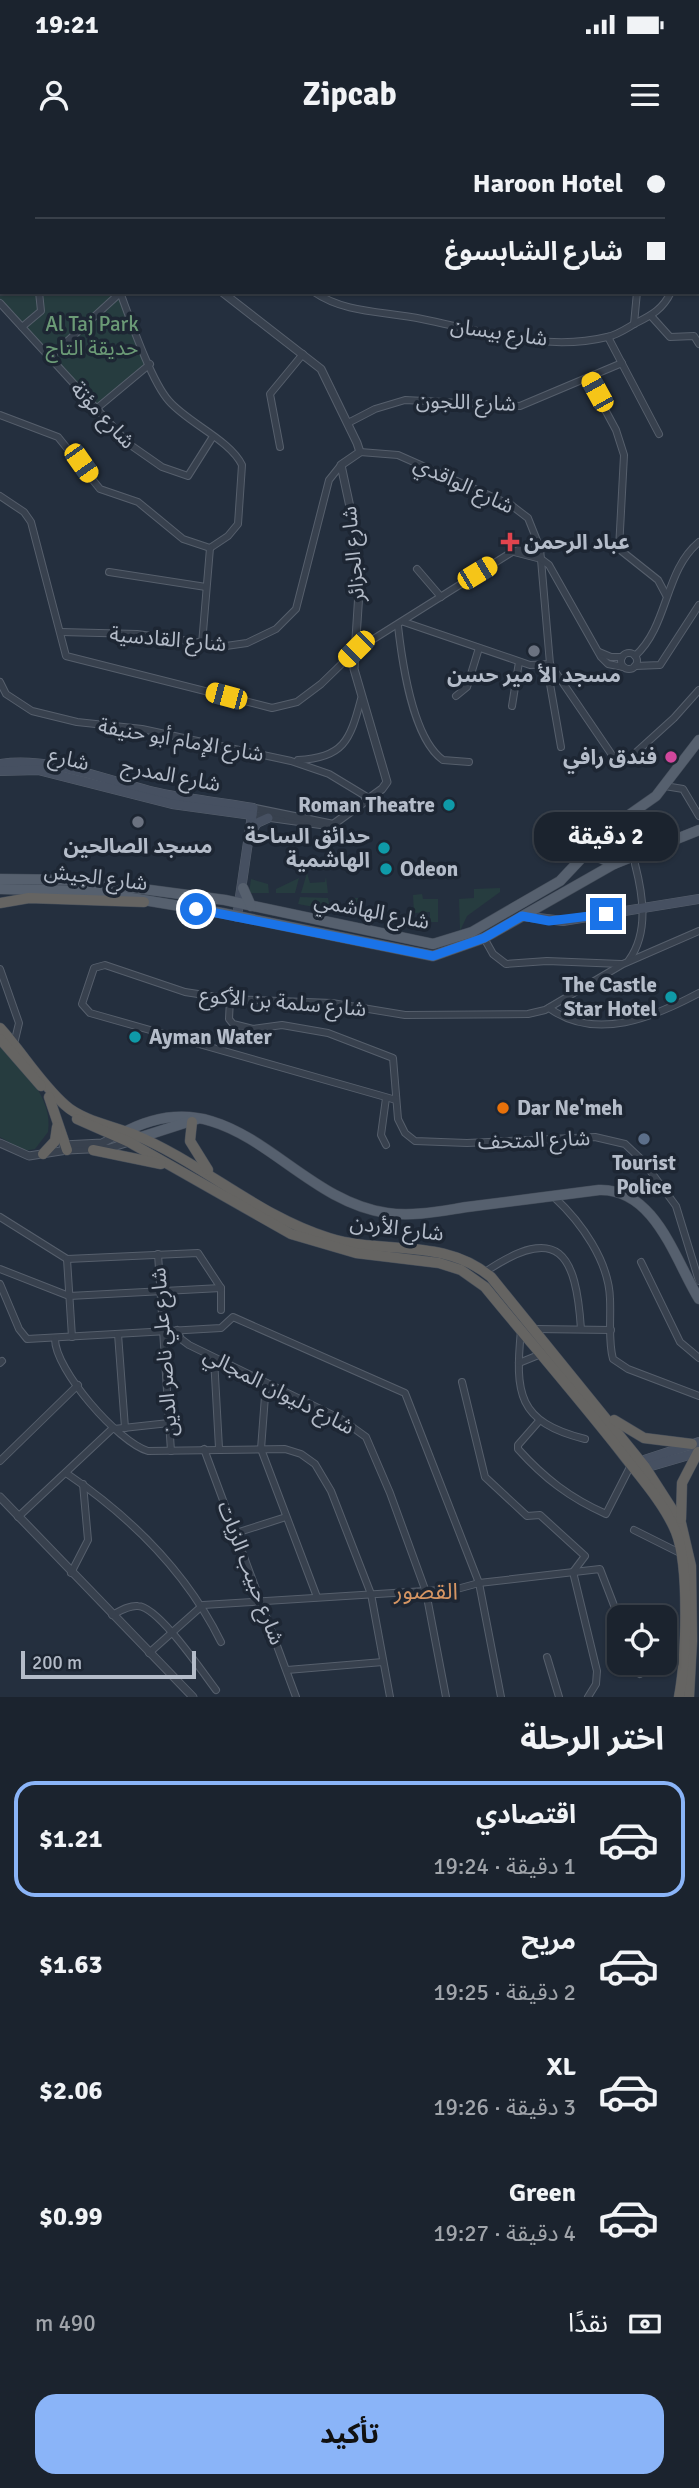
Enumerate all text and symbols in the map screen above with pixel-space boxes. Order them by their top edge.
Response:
text: 19:21 [35,9,99,41]
text: Zipcab [302,75,397,114]
icon: person [35,76,73,114]
icon: menu [626,76,664,114]
text: Haroon Hotel [473,168,623,200]
text: شارع الشابسوغ [445,236,623,268]
park label: Al Taj Park حديقة التاج [45,311,139,363]
street label: شارع بيسان [449,312,549,354]
car [578,369,617,415]
street label: شارع مؤتة [64,376,141,456]
street label: شارع اللجون [416,387,516,419]
car [61,440,102,486]
street label: شارع الواقدي [409,451,518,522]
street label: شارع الجزائر [336,505,372,604]
place label: عباد الرحمن [524,529,630,555]
marker: عباد الرحمن [502,534,518,550]
car [454,553,501,593]
street label: شارع القادسية [108,621,227,659]
car [334,627,379,671]
marker: مسجد الأ مير حسن [526,643,542,659]
place label: مسجد الأ مير حسن [447,662,621,688]
car [203,680,250,712]
street label: شارع الإمام أبو حنيفة [96,713,266,770]
street label: شارع [46,742,92,778]
place label: فندق رافي [563,744,657,774]
marker: فندق رافي [663,749,679,765]
street label: شارع المدرج [119,753,223,799]
place label: Roman Theatre [298,792,435,818]
marker: Roman Theatre [441,797,457,813]
callout: 2 دقيقة [534,812,678,862]
marker: مسجد الصالحين [130,814,146,830]
text: 2 دقيقة [568,822,644,851]
place label: حدائق الساحة الهاشمية [245,823,370,873]
place label: مسجد الصالحين [63,833,213,859]
marker: حدائق الساحة الهاشمية [376,840,392,856]
place label: Odeon [400,856,458,882]
street label: شارع الجيش [43,858,149,898]
marker: Odeon [378,861,394,877]
street label: شارع الهاشمي [312,887,432,938]
route start [180,893,212,925]
route end [590,898,622,930]
place label: The Castle Star Hotel [562,972,657,1022]
street label: شارع سلمة بن الأكوع [198,982,367,1024]
marker: The Castle Star Hotel [663,989,679,1005]
place label: Ayman Water [149,1024,272,1050]
marker: Ayman Water [127,1029,143,1045]
place label: Dar Ne'meh [517,1095,623,1121]
marker: Dar Ne'meh [495,1100,511,1116]
street label: شارع المتحف [477,1125,591,1157]
marker: Tourist Police [636,1131,652,1147]
place label: Tourist Police [612,1150,676,1200]
street label: شارع الأردن [348,1209,445,1249]
street label: شارع علي ناصر الدين [145,1266,186,1437]
street label: شارع دليوان المجالي [198,1342,359,1443]
street label: شارع حبيب الزيات [210,1497,290,1649]
district label: القصور [393,1577,458,1606]
map controls [607,1605,677,1675]
button: locate [607,1605,677,1675]
scale bar [21,1648,196,1680]
text: 200 m [32,1651,82,1675]
text: اختر الرحلة [520,1719,664,1758]
text: اقتصادي [476,1799,576,1831]
icon: car [597,1808,660,1871]
text: $1.21 [39,1823,103,1855]
text: 1 دقيقة · 19:24 [433,1852,576,1881]
text: مريح [521,1925,576,1957]
icon: car [597,1934,660,1997]
text: $1.63 [39,1949,103,1981]
text: 2 دقيقة · 19:25 [433,1978,576,2007]
text: XL [546,2051,576,2083]
icon: car [597,2060,660,2123]
text: $2.06 [39,2075,103,2107]
text: 3 دقيقة · 19:26 [433,2093,576,2122]
text: Green [509,2177,576,2209]
icon: car [597,2186,660,2249]
text: $0.99 [39,2201,103,2233]
text: 4 دقيقة · 19:27 [433,2219,576,2248]
icon: cash [626,2305,664,2343]
text: نقدًا [568,2308,608,2340]
text: 490 m [35,2309,96,2338]
button: تأكيد [35,2394,664,2474]

